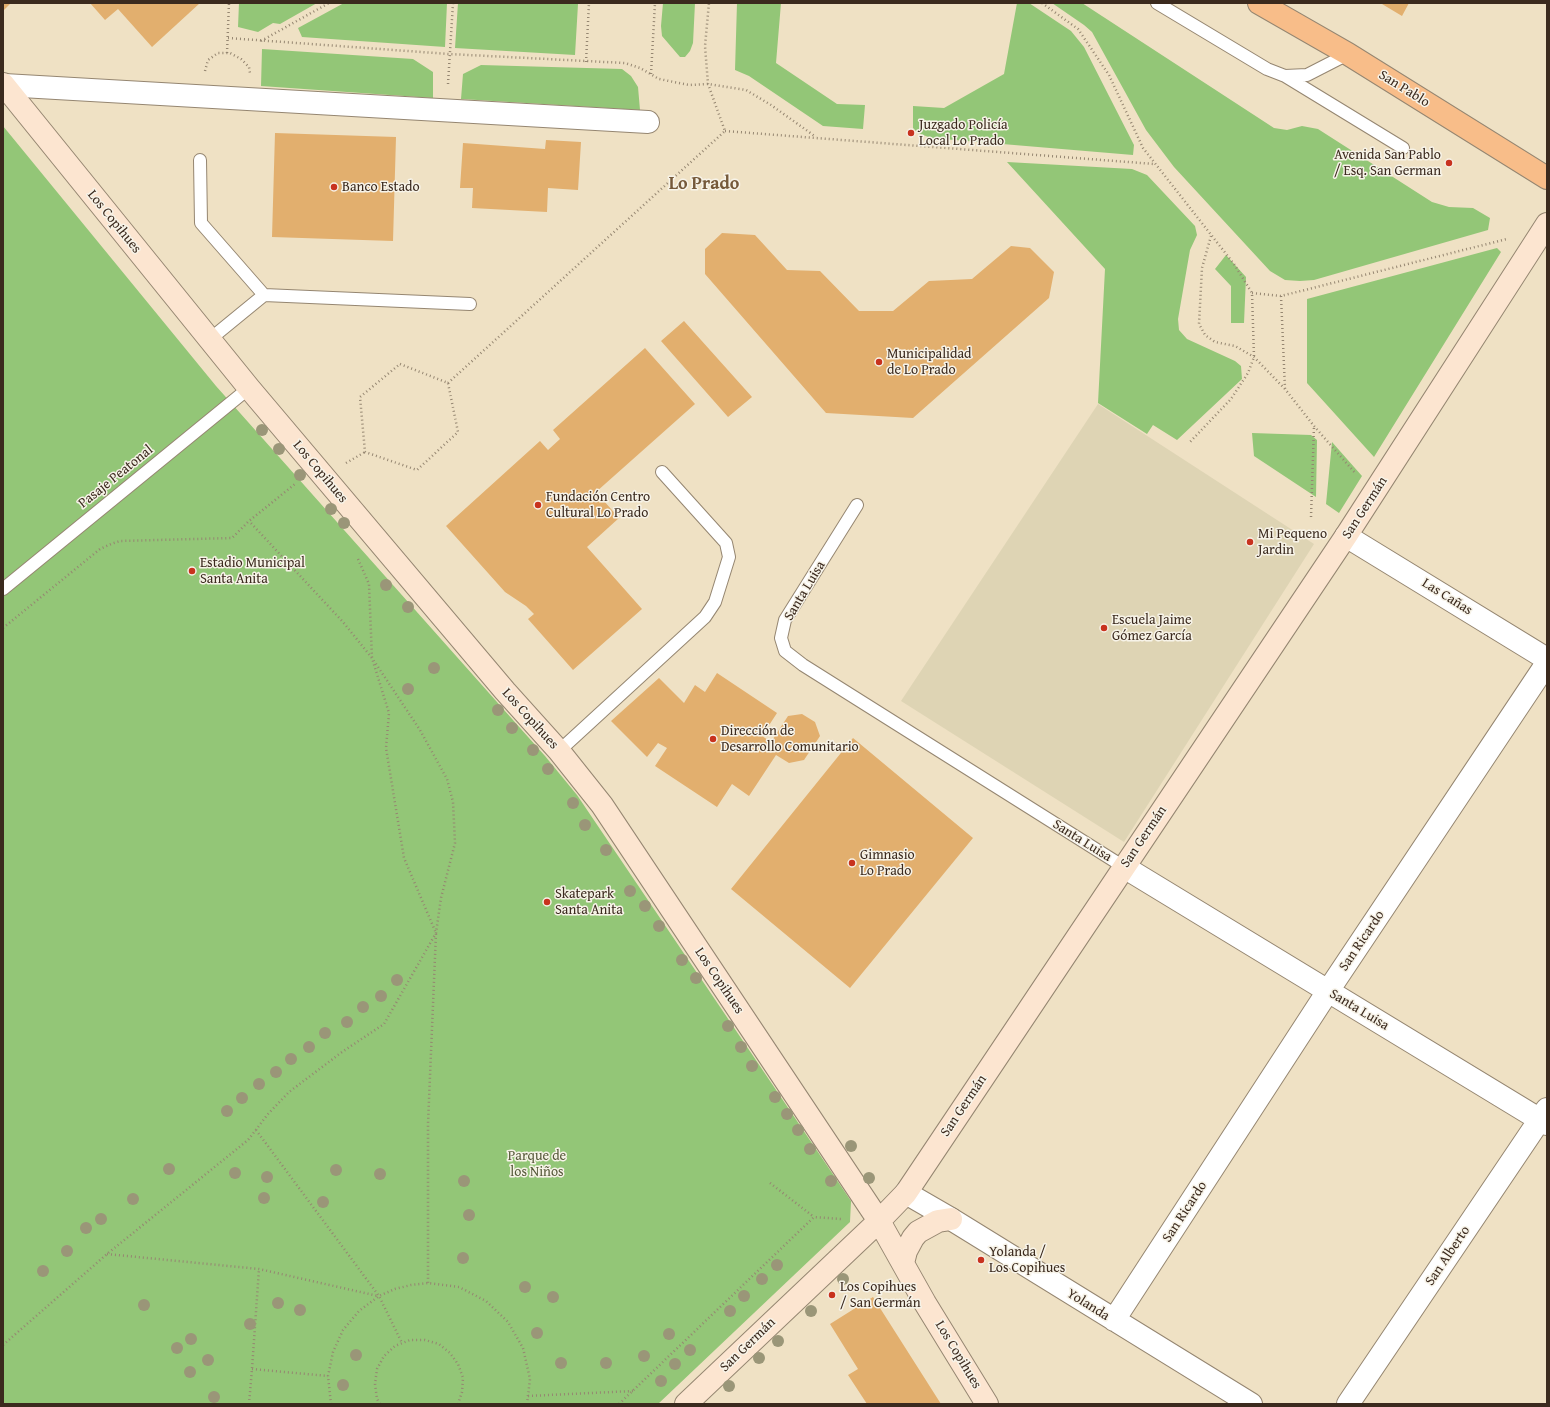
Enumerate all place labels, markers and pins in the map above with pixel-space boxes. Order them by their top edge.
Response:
place label: Juzgado Policía Local Lo Prado [919,117,1008,150]
marker: Juzgado Policía Local Lo Prado [906,128,916,138]
place label: Avenida San Pablo / Esq. San German [1334,147,1441,180]
marker: Avenida San Pablo / Esq. San German [1444,158,1454,168]
place label: Banco Estado [342,179,420,195]
marker: Banco Estado [329,182,339,192]
place label: Municipalidad de Lo Prado [887,346,972,378]
marker: Municipalidad de Lo Prado [874,357,884,367]
place label: Fundación Centro Cultural Lo Prado [546,489,650,522]
marker: Fundación Centro Cultural Lo Prado [533,500,543,510]
place label: Mi Pequeno Jardin [1258,526,1327,558]
marker: Mi Pequeno Jardin [1245,537,1255,547]
place label: Estadio Municipal Santa Anita [200,555,305,588]
marker: Estadio Municipal Santa Anita [187,566,197,576]
place label: Escuela Jaime Gómez García [1112,612,1192,644]
marker: Escuela Jaime Gómez García [1099,623,1109,633]
place label: Dirección de Desarrollo Comunitario [721,723,859,756]
marker: Dirección de Desarrollo Comunitario [708,734,718,744]
place label: Gimnasio Lo Prado [860,847,915,880]
marker: Gimnasio Lo Prado [847,858,857,868]
place label: Skatepark Santa Anita [555,886,623,918]
marker: Skatepark Santa Anita [542,897,552,907]
place label: Yolanda / Los Copihues [989,1244,1065,1276]
marker: Yolanda / Los Copihues [976,1255,986,1265]
place label: Los Copihues / San Germán [840,1279,921,1312]
marker: Los Copihues / San Germán [827,1290,837,1300]

